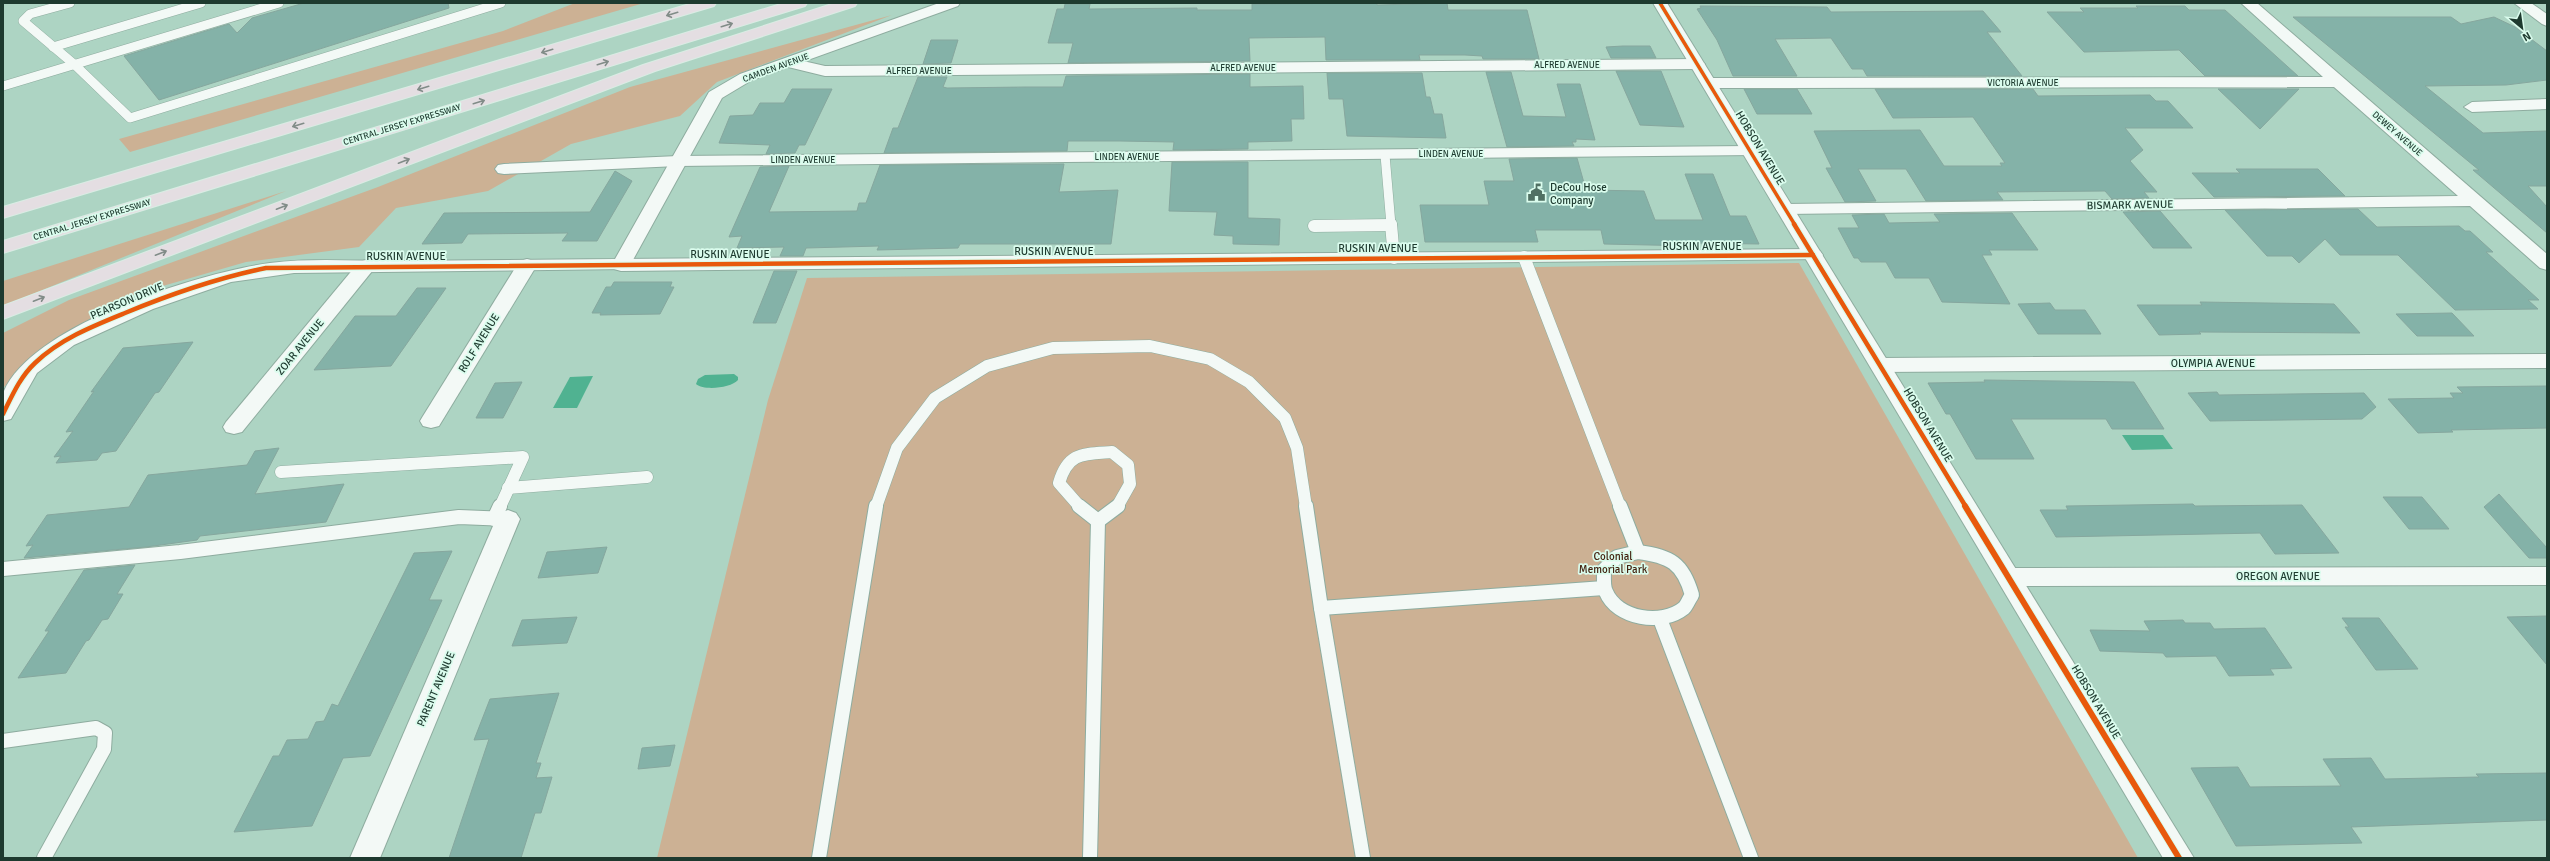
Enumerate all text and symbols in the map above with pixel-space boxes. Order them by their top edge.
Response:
north arrow [2502,8,2542,48]
one-way arrow [666,11,679,18]
one-way arrow [721,21,734,28]
text: N [2520,29,2533,44]
one-way arrow [541,48,554,55]
street label: CAMDEN AVENUE [741,51,811,85]
one-way arrow [597,59,609,67]
street label: ALFRED AVENUE [1534,60,1600,71]
street label: ALFRED AVENUE [1210,63,1276,74]
street label: ALFRED AVENUE [886,66,952,77]
street label: VICTORIA AVENUE [1987,78,2059,89]
one-way arrow [416,85,429,92]
one-way arrow [472,98,485,105]
street label: CENTRAL JERSEY EXPRESSWAY [342,102,463,148]
street label: HOBSON AVENUE [1733,109,1787,187]
street label: DEWEY AVENUE [2370,109,2424,159]
one-way arrow [292,122,305,129]
street label: LINDEN AVENUE [1419,149,1483,160]
street label: LINDEN AVENUE [1095,152,1159,163]
street label: LINDEN AVENUE [771,155,835,166]
one-way arrow [398,156,410,164]
place label: DeCou Hose Company [1550,181,1607,207]
public building icon: DeCou Hose Company [1527,183,1547,203]
street label: CENTRAL JERSEY EXPRESSWAY [32,197,153,243]
street label: BISMARK AVENUE [2086,198,2174,212]
one-way arrow [276,202,288,210]
street label: RUSKIN AVENUE [1662,240,1742,253]
street label: RUSKIN AVENUE [1338,242,1418,255]
street label: RUSKIN AVENUE [1014,245,1094,258]
one-way arrow [154,248,166,256]
street label: RUSKIN AVENUE [690,248,770,261]
street label: RUSKIN AVENUE [366,250,446,263]
street label: PEARSON DRIVE [88,280,166,322]
one-way arrow [33,294,45,302]
street label: ROLF AVENUE [456,311,502,375]
street label: ZOAR AVENUE [273,316,327,378]
street label: OLYMPIA AVENUE [2171,357,2255,370]
street label: HOBSON AVENUE [1901,386,1955,464]
park label: Colonial Memorial Park [1579,550,1648,576]
street label: OREGON AVENUE [2236,570,2320,583]
street label: PARENT AVENUE [414,650,458,728]
street label: HOBSON AVENUE [2069,663,2123,741]

